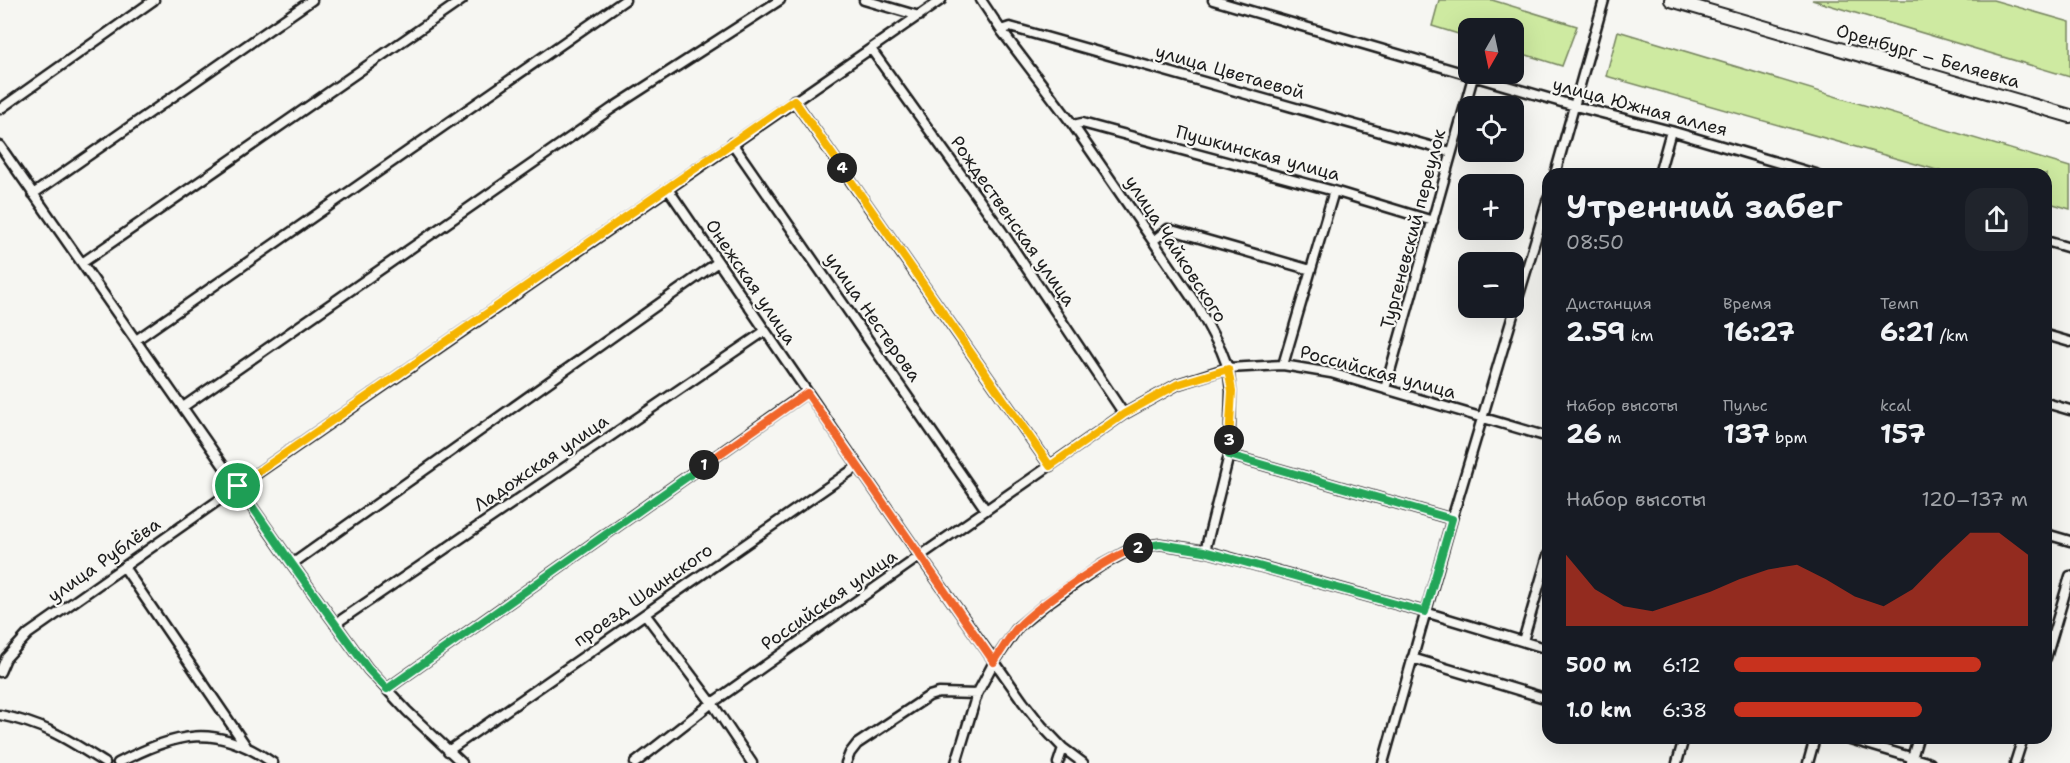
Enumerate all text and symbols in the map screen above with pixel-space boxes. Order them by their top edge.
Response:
north arrow [1458,18,1524,84]
map controls [1458,18,1524,318]
street label: Оренбург – Беляевка [1833,18,2023,94]
street label: улица Цветаевой [1153,39,1308,105]
street label: улица Южная аллея [1550,72,1730,142]
button: locate [1458,96,1524,162]
street label: Пушкинская улица [1173,120,1343,186]
street label: Тургеневский переулок [1375,126,1451,332]
street label: Рождественская улица [945,131,1081,311]
pin: 4 [827,153,857,183]
text: 4 [836,157,848,178]
street label: улица Чайковского [1119,171,1233,327]
button: + [1458,174,1524,240]
text: Утренний забег [1566,184,1843,229]
button: share [1965,188,2028,251]
street label: Онежская улица [700,215,802,349]
text: 08:50 [1566,229,1624,255]
street label: улица Нестерова [819,248,927,386]
button: − [1458,252,1524,318]
text: Дистанция [1566,293,1652,314]
text: Время [1723,293,1772,314]
text: Темп [1880,293,1919,314]
text: 2.59 [1566,314,1625,349]
text: 16:27 [1723,314,1795,349]
text: 6:21 [1880,314,1934,349]
text: km [1625,325,1653,346]
text: /km [1934,325,1968,346]
street label: Российская улица [1297,340,1459,404]
text: Набор высоты [1566,395,1678,416]
text: Пульс [1723,395,1768,416]
text: kcal [1880,395,1911,416]
street label: Ладожская улица [469,409,613,517]
text: 26 [1566,416,1602,451]
text: 137 [1723,416,1770,451]
text: 157 [1880,416,1926,451]
pin: 3 [1214,425,1244,455]
text: m [1602,427,1621,448]
text: bpm [1770,427,1807,448]
text: 3 [1223,429,1235,450]
pin: 1 [689,450,719,480]
text: 1 [700,454,708,475]
pin [212,460,263,511]
icon: arrive [221,469,254,502]
text: Набор высоты [1566,486,1706,512]
text: 120–137 m [1922,486,2028,512]
street label: улица Рублёва [43,512,165,608]
pin: 2 [1123,533,1153,563]
text: 2 [1132,537,1144,558]
street label: проезд Шаинского [569,538,717,652]
street label: Российская улица [756,544,902,656]
text: 500 m [1566,652,1632,678]
text: 6:12 [1662,652,1701,678]
text: 1.0 km [1566,697,1631,723]
text: 6:38 [1662,697,1707,723]

